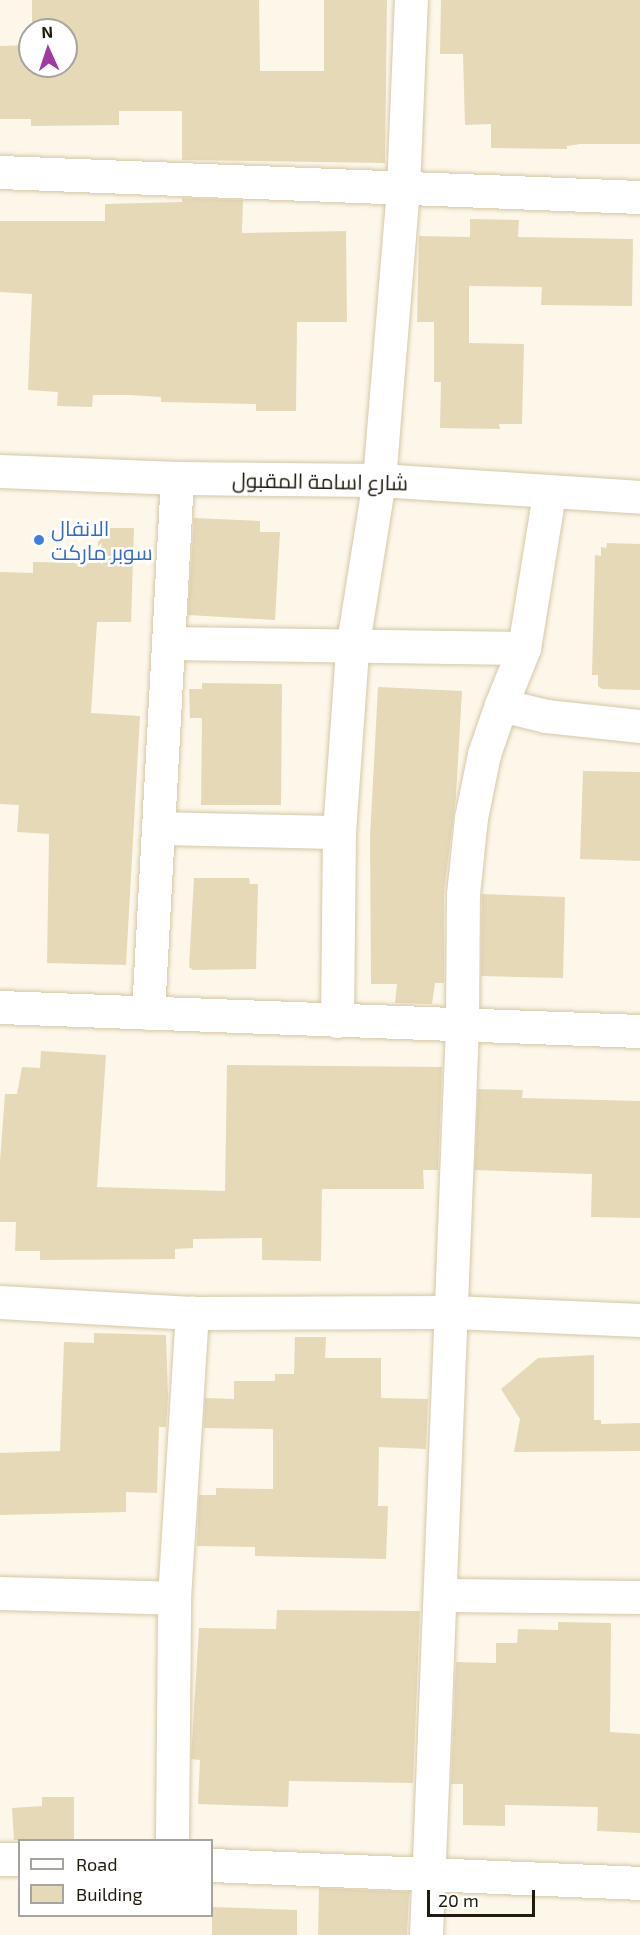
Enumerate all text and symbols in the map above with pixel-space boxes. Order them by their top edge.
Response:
north arrow [18,18,78,78]
text: N [41,22,53,41]
street label: شارع اسامة المقبول [232,467,408,495]
place label: الانفال سوبر ماركت [51,515,153,565]
marker: الانفال سوبر ماركت [32,533,46,547]
legend [18,1839,213,1917]
text: Road [76,1853,117,1875]
scale bar [430,1878,538,1916]
text: Building [76,1883,143,1905]
text: 20 m [438,1889,479,1911]

